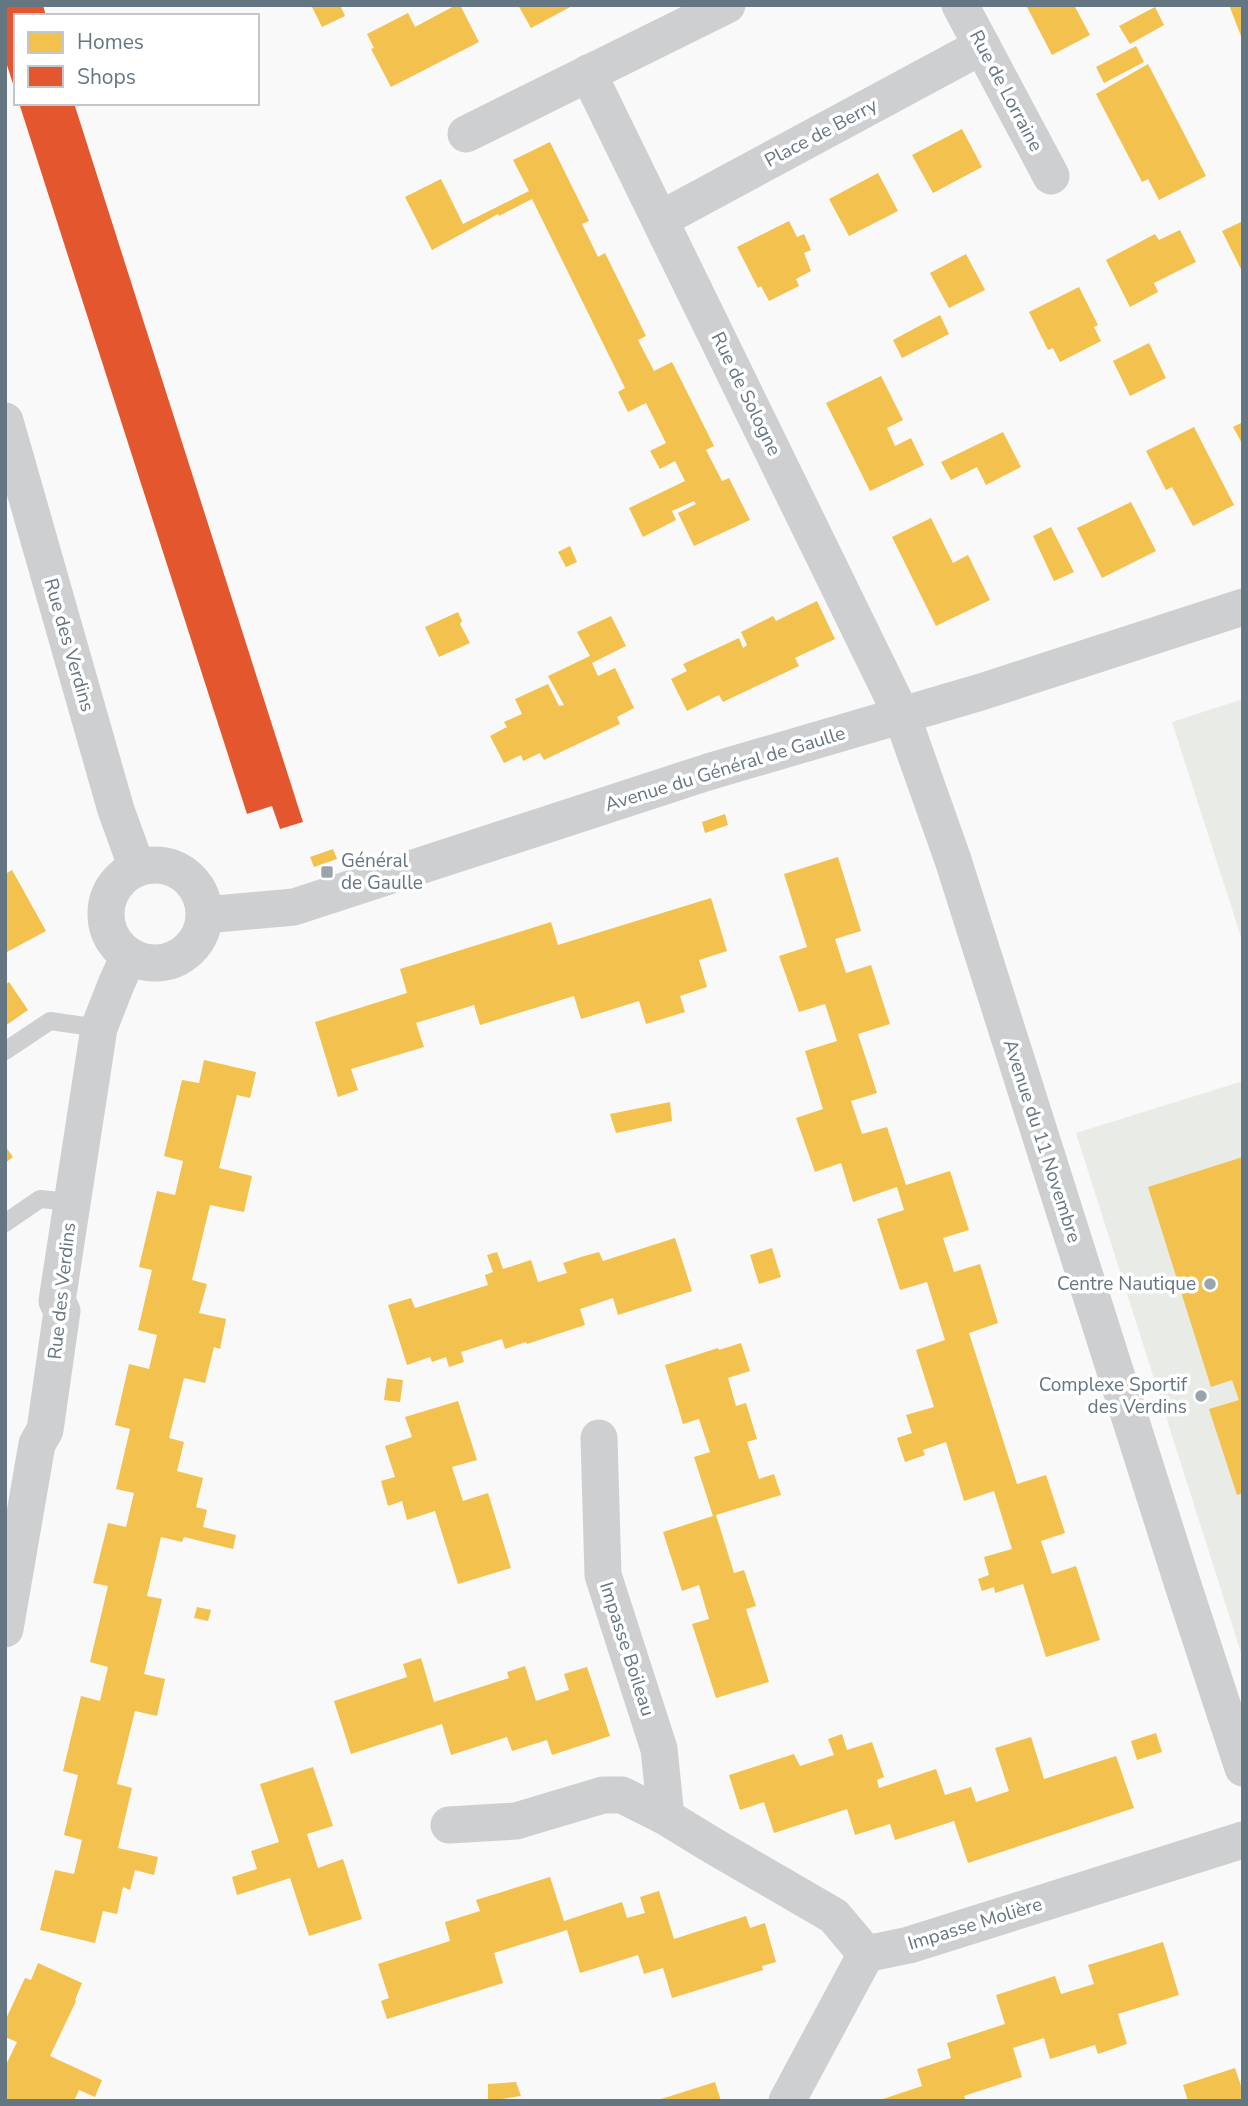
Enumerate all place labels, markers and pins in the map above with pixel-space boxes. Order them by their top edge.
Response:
place label: Général de Gaulle [341,848,423,896]
marker: Général de Gaulle [319,864,335,880]
place label: Centre Nautique [1057,1271,1196,1297]
marker: Centre Nautique [1202,1276,1218,1292]
place label: Complexe Sportif des Verdins [1039,1372,1188,1420]
marker: Complexe Sportif des Verdins [1193,1388,1209,1404]

